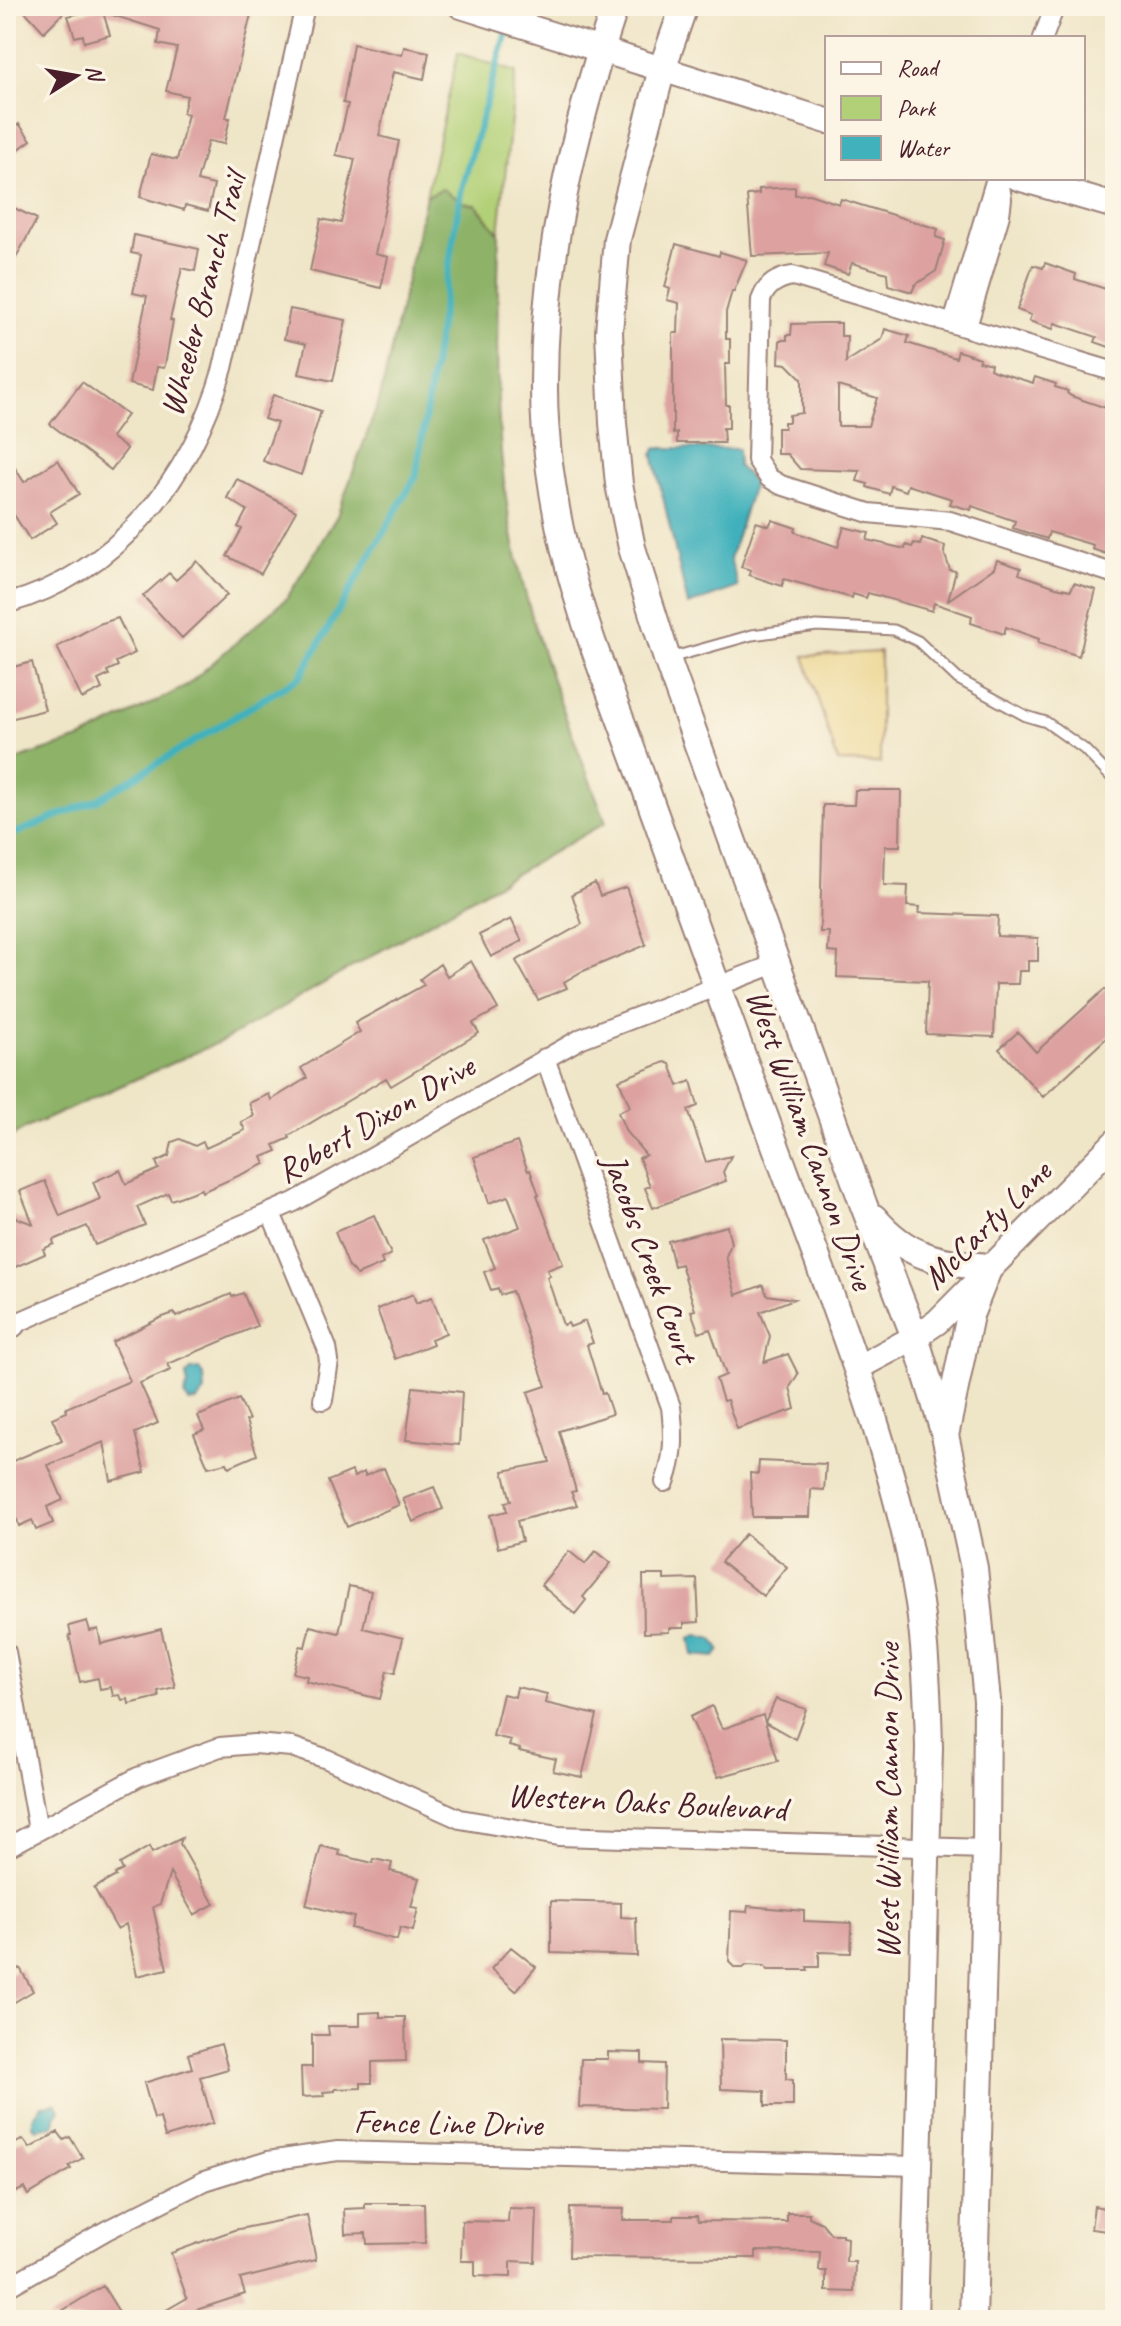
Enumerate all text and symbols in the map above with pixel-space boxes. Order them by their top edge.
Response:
north arrow [36,36,116,116]
legend [825,36,1085,180]
text: Road [897,53,941,83]
text: N [80,63,110,85]
text: Park [897,93,937,123]
text: Water [897,133,952,163]
street label: Wheeler Branch Trail [149,162,257,421]
street label: West William Cannon Drive [736,983,885,1297]
street label: Robert Dixon Drive [269,1044,483,1192]
street label: Jacobs Creek Court [592,1146,709,1372]
street label: McCarty Lane [913,1149,1061,1298]
street label: West William Cannon Drive [866,1641,909,1959]
street label: Western Oaks Boulevard [506,1773,792,1831]
street label: Fence Line Drive [353,2099,545,2146]

